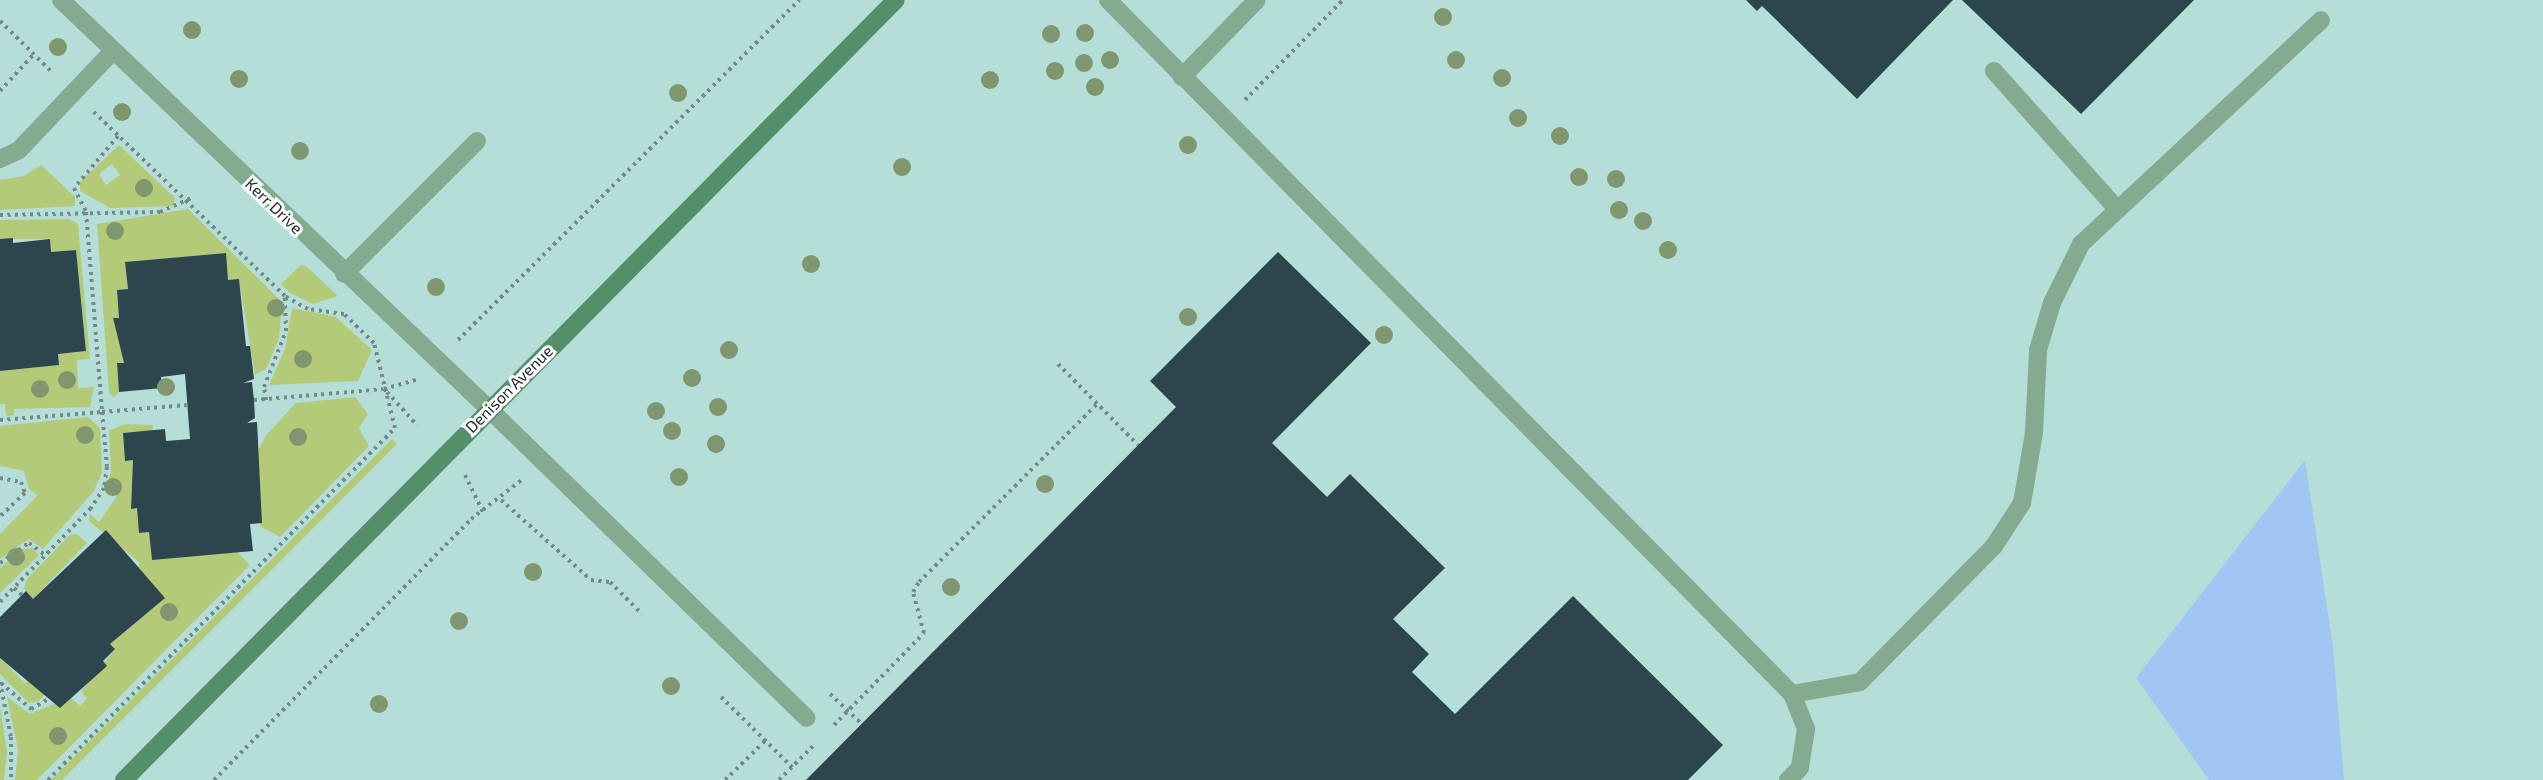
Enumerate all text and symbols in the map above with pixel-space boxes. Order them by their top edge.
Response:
street label: Kerr Drive [241,174,307,238]
street label: Denison Avenue [461,341,557,437]

